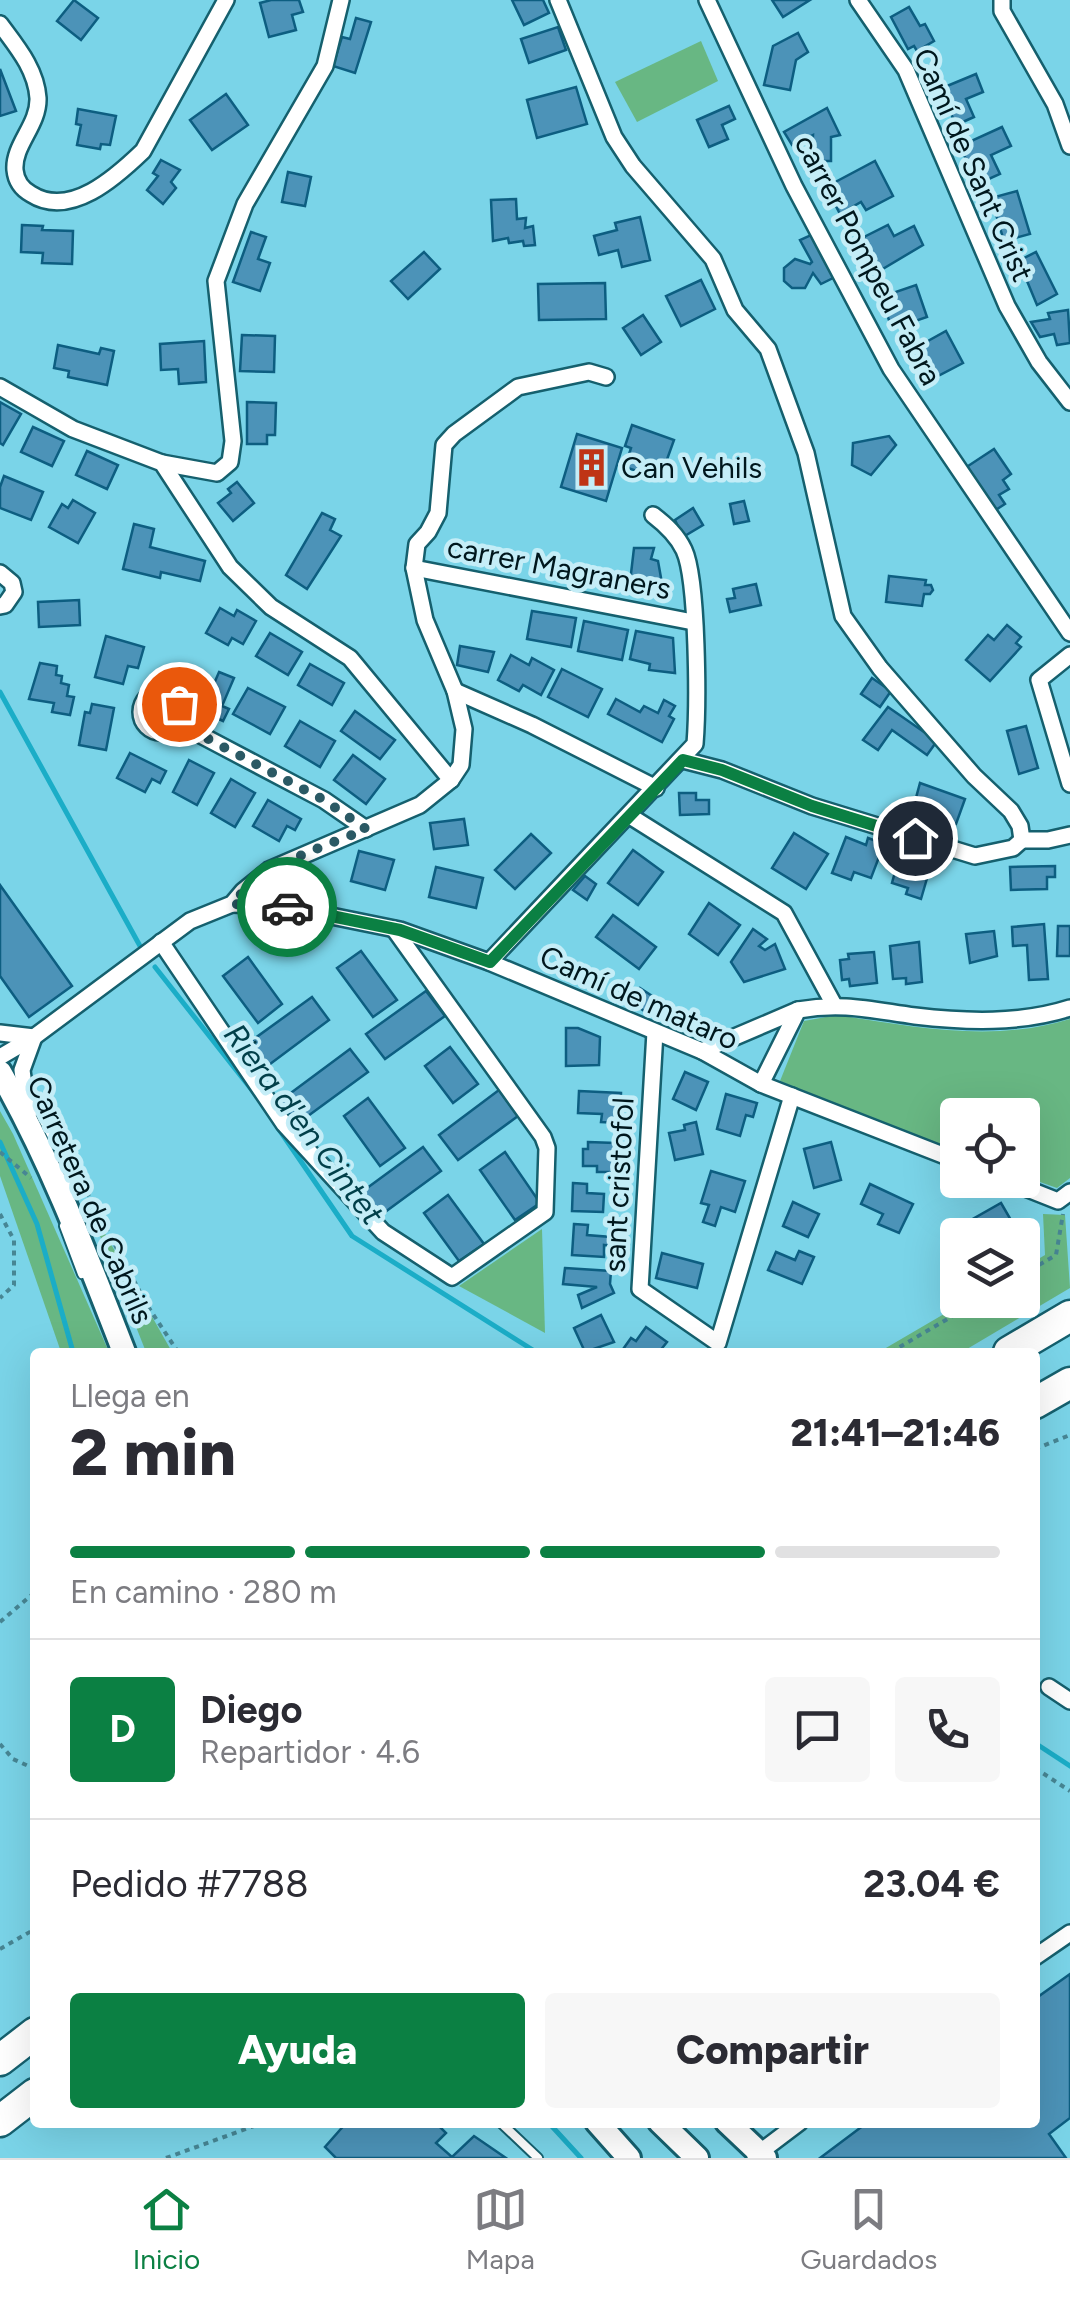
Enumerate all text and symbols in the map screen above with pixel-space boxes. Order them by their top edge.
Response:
street label: Camí de Sant Crist [905,42,1041,287]
street label: carrer Pompeu Fabra [787,128,950,391]
building icon: Can Vehils [570,447,612,489]
place label: Can Vehils [621,449,762,486]
street label: carrer Magraners [444,528,674,607]
pin [137,662,222,747]
icon: bag [152,677,207,732]
pin [873,796,958,881]
icon: home [888,811,943,866]
courier [237,857,337,957]
icon: car [260,880,315,935]
street label: Camí de mataro [534,937,744,1058]
water label: Riera d'en Cintet [216,1016,392,1232]
street label: Carretera de Cabrils [19,1070,162,1330]
street label: sant cristofol [595,1096,642,1274]
map controls [940,1098,1040,1318]
button: locate [940,1098,1040,1198]
button: layers [940,1218,1040,1318]
text: Llega en [70,1377,190,1415]
text: 21:41–21:46 [790,1410,1000,1456]
text: 2 min [70,1413,236,1491]
text: En camino · 280 m [70,1573,337,1611]
button: chat [765,1677,870,1782]
button: phone [895,1677,1000,1782]
text: Diego [200,1687,303,1733]
text: D [109,1706,136,1752]
text: Repartidor · 4.6 [200,1733,420,1771]
text: Pedido #7788 [70,1861,309,1907]
text: 23.04 € [863,1861,1000,1907]
button: Ayuda [70,1993,525,2108]
button: Compartir [545,1993,1000,2108]
tab: Inicio [133,2182,200,2276]
tab: Mapa [466,2182,535,2276]
tab: Guardados [800,2182,937,2276]

